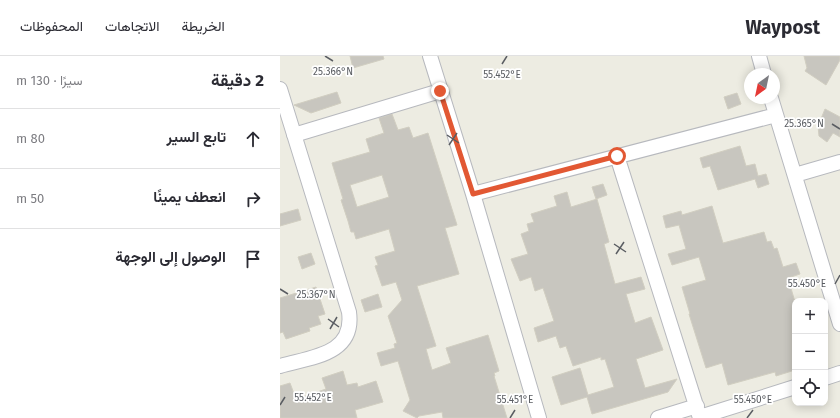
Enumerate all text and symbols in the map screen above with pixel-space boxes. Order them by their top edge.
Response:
text: Waypost [746,16,820,39]
text: المحفوظات [20,18,83,35]
text: الاتجاهات [105,18,159,35]
text: الخريطة [181,18,225,35]
text: 25.366°N [313,66,353,78]
north arrow [744,68,780,104]
text: 55.452°E [483,69,521,81]
text: 2 دقيقة [211,70,264,91]
text: سيرًا · 130 m [16,73,83,88]
route end [431,82,449,100]
text: 25.365°N [784,118,824,130]
text: تابع السير [167,128,226,146]
icon: ahead [242,128,264,150]
text: 80 m [16,131,45,146]
route start [608,147,626,165]
text: انعطف يمينًا [153,188,226,206]
icon: right [242,188,264,210]
text: 50 m [16,191,44,206]
text: الوصول إلى الوجهة [115,248,226,266]
icon: arrive [242,248,264,270]
text: 55.450°E [788,278,826,290]
text: 25.367°N [296,289,336,301]
map controls [792,298,828,406]
button: + [792,298,828,334]
button: − [792,334,828,370]
button: locate [792,370,828,406]
text: 55.452°E [294,392,332,404]
text: 55.451°E [497,394,533,406]
text: 55.450°E [734,394,772,406]

